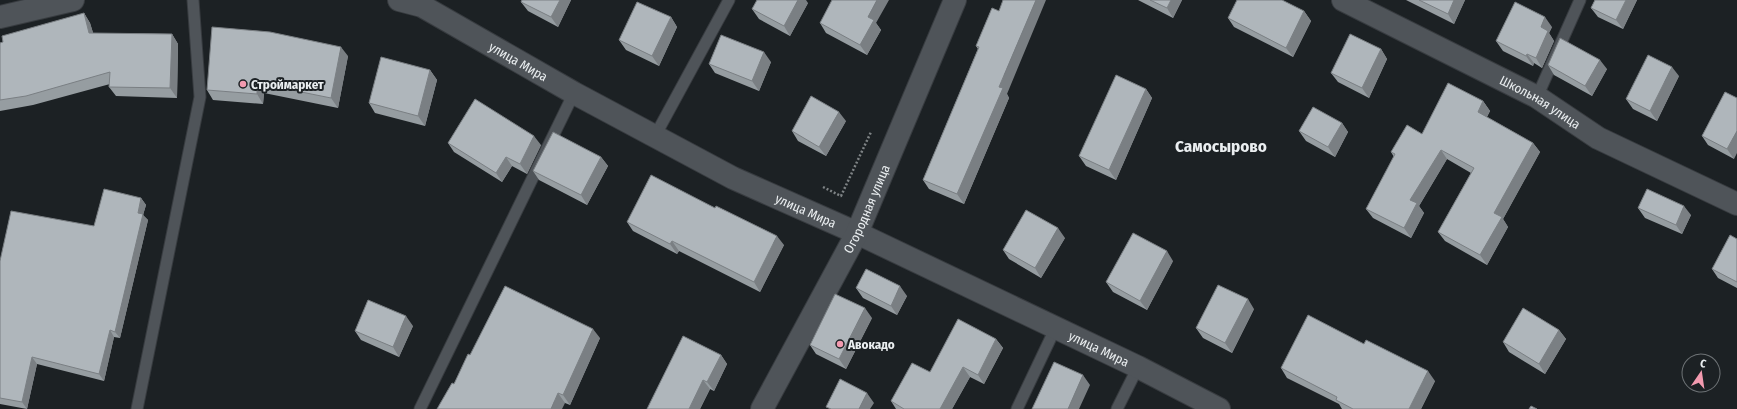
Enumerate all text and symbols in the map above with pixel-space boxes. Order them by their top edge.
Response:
street label: улица Мира [487,39,551,84]
street label: Школьная улица [1497,72,1583,132]
place label: Строймаркет [251,77,324,92]
marker: Строймаркет [238,79,248,89]
district label: Самосырово [1175,136,1267,157]
street label: Огородная улица [840,162,892,256]
street label: улица Мира [773,190,839,230]
street label: улица Мира [1066,328,1132,369]
place label: Авокадо [847,337,895,352]
marker: Авокадо [835,339,845,349]
north arrow [1681,353,1721,393]
text: С [1699,357,1708,371]

